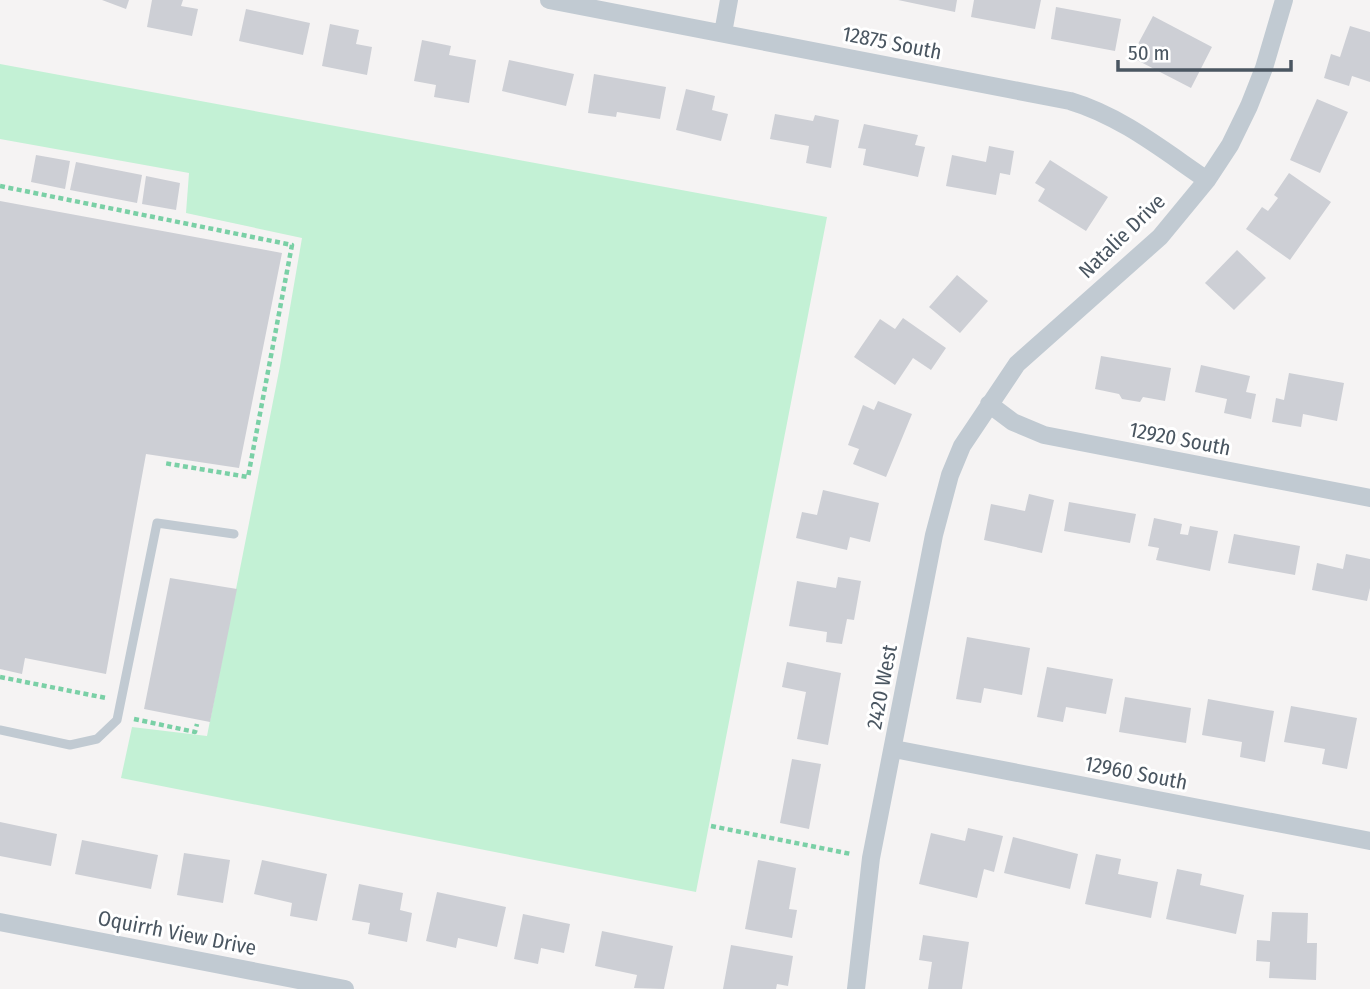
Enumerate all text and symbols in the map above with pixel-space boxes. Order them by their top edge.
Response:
street label: 12875 South [840,21,944,65]
scale bar [1118,28,1291,72]
text: 50 m [1128,40,1170,66]
street label: Natalie Drive [1073,188,1171,284]
street label: 12920 South [1127,416,1233,462]
street label: 2420 West [861,642,903,731]
street label: 12960 South [1082,750,1190,796]
street label: Oquirrh View Drive [96,905,258,961]

